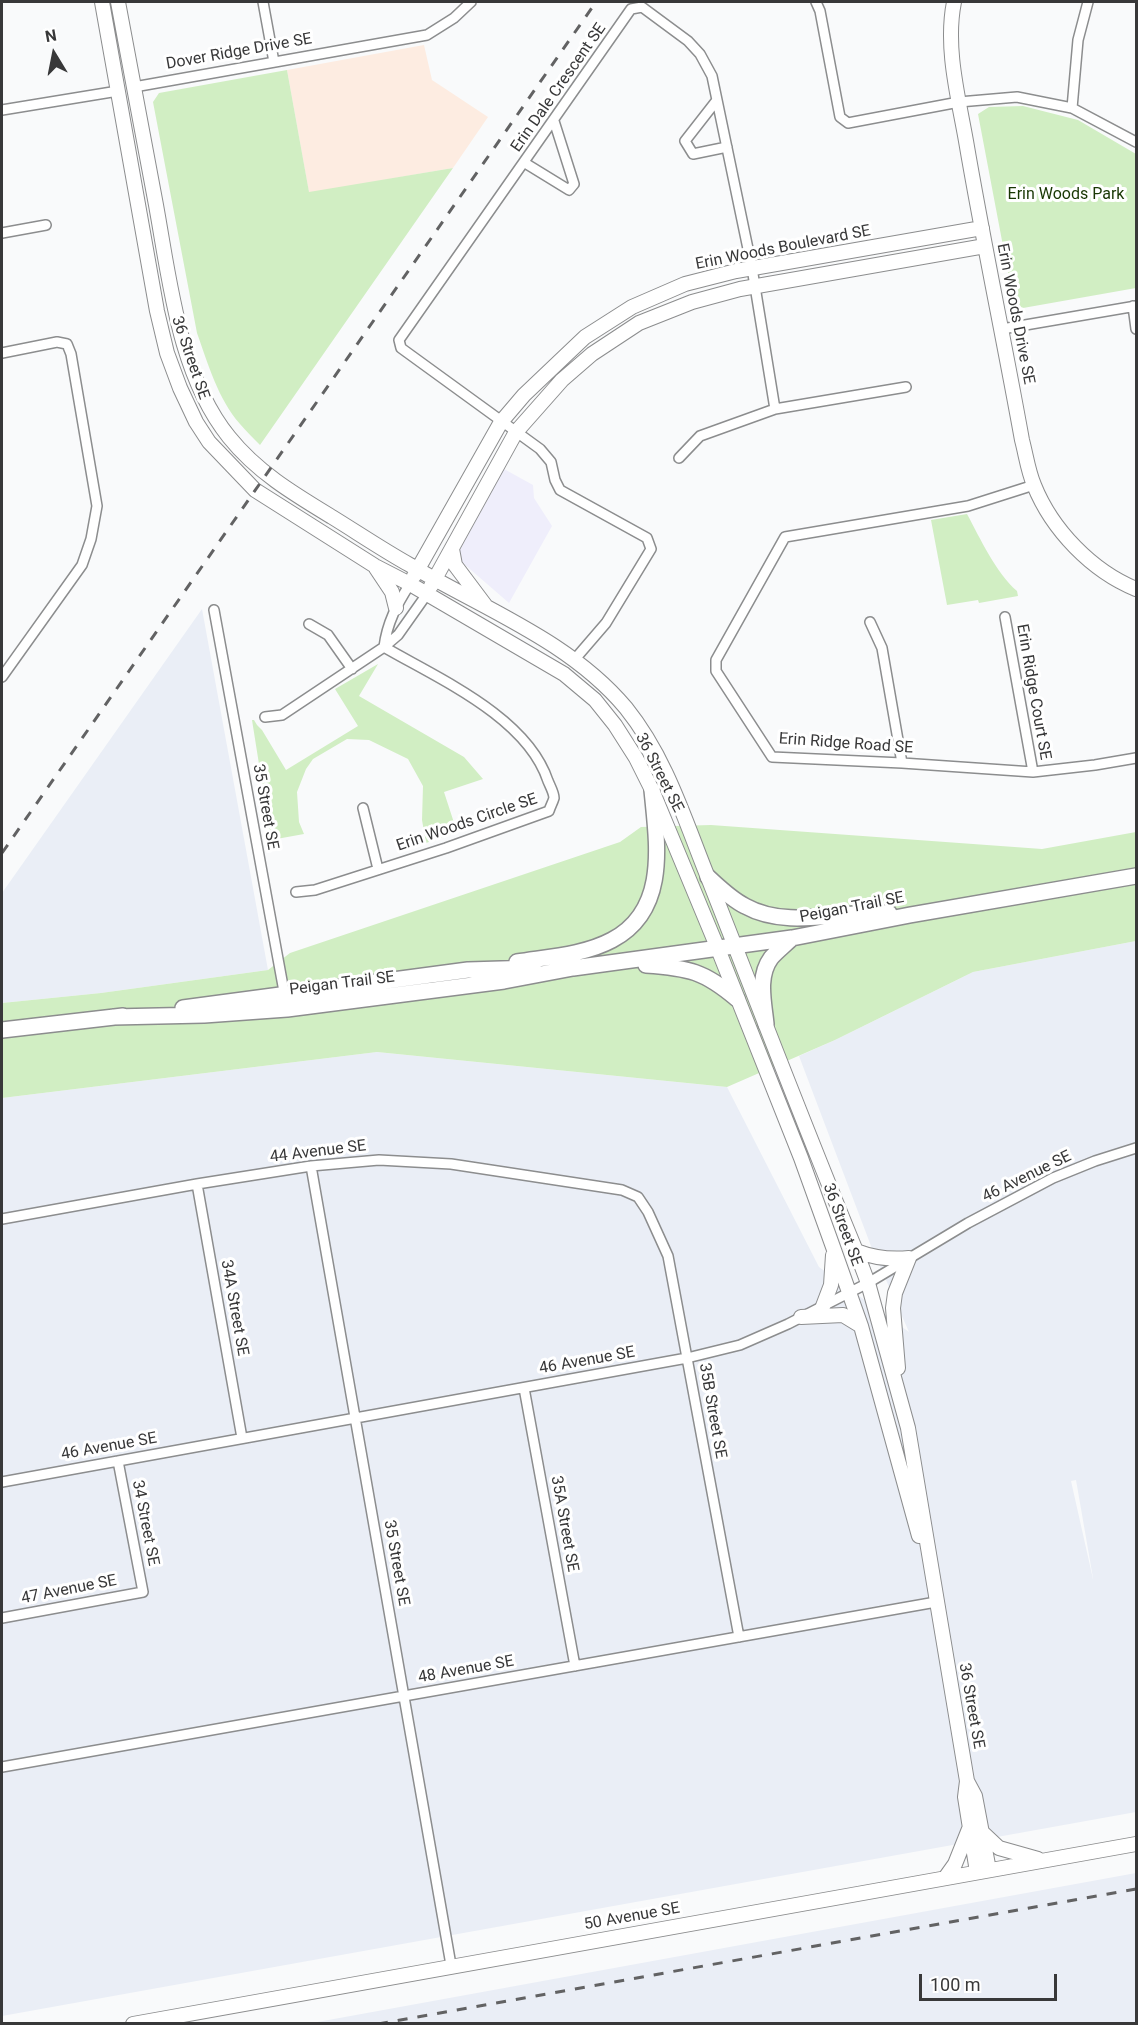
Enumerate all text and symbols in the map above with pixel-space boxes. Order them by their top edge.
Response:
street label: Erin Dale Crescent SE [507,20,611,156]
north arrow [24,24,84,84]
text: N [44,25,58,46]
street label: Dover Ridge Drive SE [165,30,313,74]
park label: Erin Woods Park [1008,185,1124,205]
street label: Erin Woods Boulevard SE [694,222,872,274]
street label: Erin Woods Drive SE [992,242,1038,386]
street label: 36 Street SE [167,314,213,402]
street label: Erin Ridge Court SE [1012,623,1054,761]
street label: 36 Street SE [631,730,687,816]
street label: Erin Ridge Road SE [778,730,914,758]
street label: 35 Street SE [248,763,282,851]
street label: Erin Woods Circle SE [394,790,540,856]
street label: Peigan Trail SE [798,888,906,928]
street label: Peigan Trail SE [288,968,396,1000]
street label: 44 Avenue SE [269,1137,367,1167]
street label: 46 Avenue SE [979,1147,1075,1207]
street label: 36 Street SE [818,1181,866,1269]
street label: 34A Street SE [216,1258,252,1358]
street label: 46 Avenue SE [538,1343,636,1379]
street label: 35B Street SE [694,1362,730,1460]
street label: 46 Avenue SE [60,1429,158,1465]
street label: 35A Street SE [546,1474,582,1574]
street label: 34 Street SE [127,1479,163,1567]
street label: 35 Street SE [379,1519,413,1607]
street label: 47 Avenue SE [20,1571,118,1609]
street label: 48 Avenue SE [417,1652,515,1688]
street label: 36 Street SE [954,1662,988,1750]
street label: 50 Avenue SE [583,1899,681,1935]
scale bar [922,1962,1060,2000]
text: 100 m [930,1974,981,1995]

